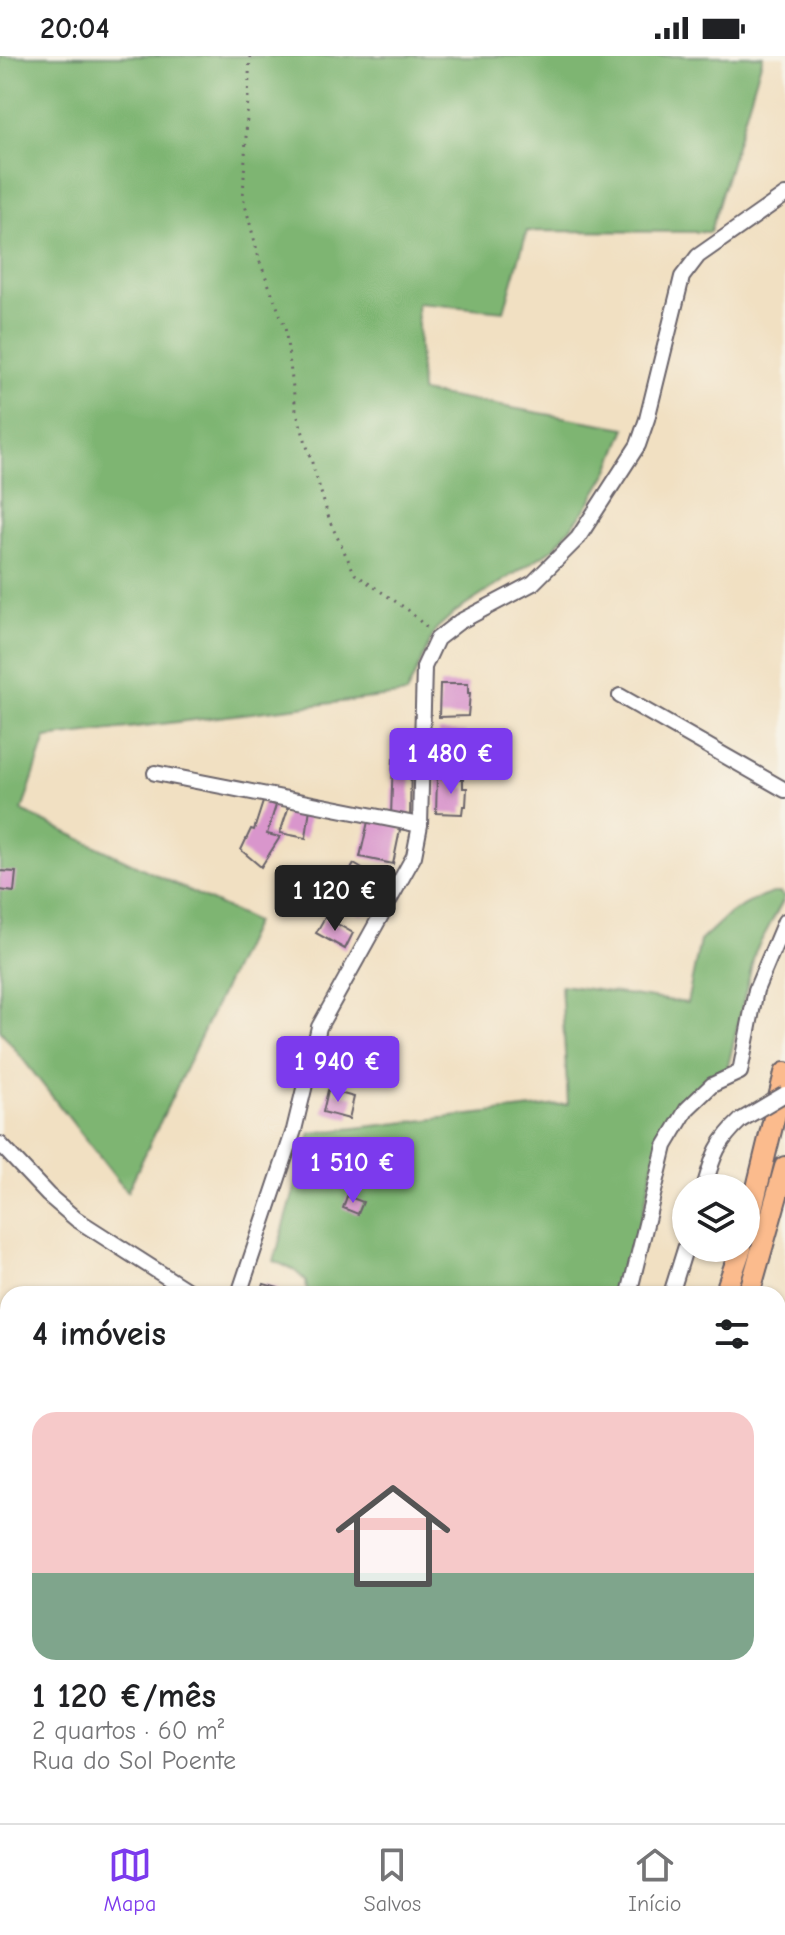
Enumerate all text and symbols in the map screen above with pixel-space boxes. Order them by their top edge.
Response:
text: 20:04 [40,11,110,46]
pin: 1 480 € [377,728,525,796]
text: 1 480 € [407,739,495,769]
pin: 1 120 € [261,865,409,933]
text: 1 120 € [293,876,377,906]
pin: 1 940 € [264,1036,412,1104]
text: 1 940 € [294,1047,382,1077]
pin: 1 510 € [279,1137,427,1205]
text: 1 510 € [310,1148,396,1178]
map controls [672,1174,760,1262]
button: layers [672,1174,760,1262]
icon: filters [710,1312,754,1356]
text: 4 imóveis [32,1314,166,1354]
icon: home [321,1464,465,1608]
text: 1 120 €/mês [32,1676,216,1716]
text: 2 quartos · 60 m² [32,1716,224,1746]
text: Rua do Sol Poente [32,1746,236,1776]
tab: Mapa [104,1843,156,1917]
tab: Salvos [364,1843,421,1917]
tab: Início [628,1843,681,1917]

